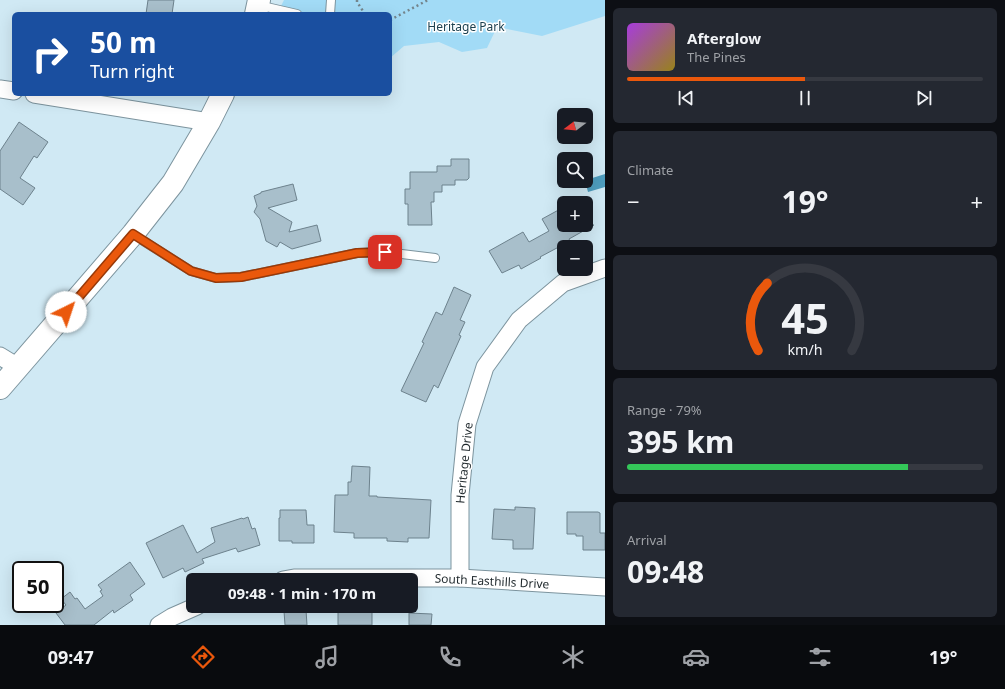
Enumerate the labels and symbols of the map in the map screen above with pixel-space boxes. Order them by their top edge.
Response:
park label: Heritage Park [427,18,505,35]
north arrow [557,108,593,144]
pin [368,235,402,269]
position arrow [45,291,87,333]
street label: Heritage Drive [451,421,477,505]
speed limit sign: 50 [12,561,64,613]
street label: South Easthills Drive [434,570,550,593]

